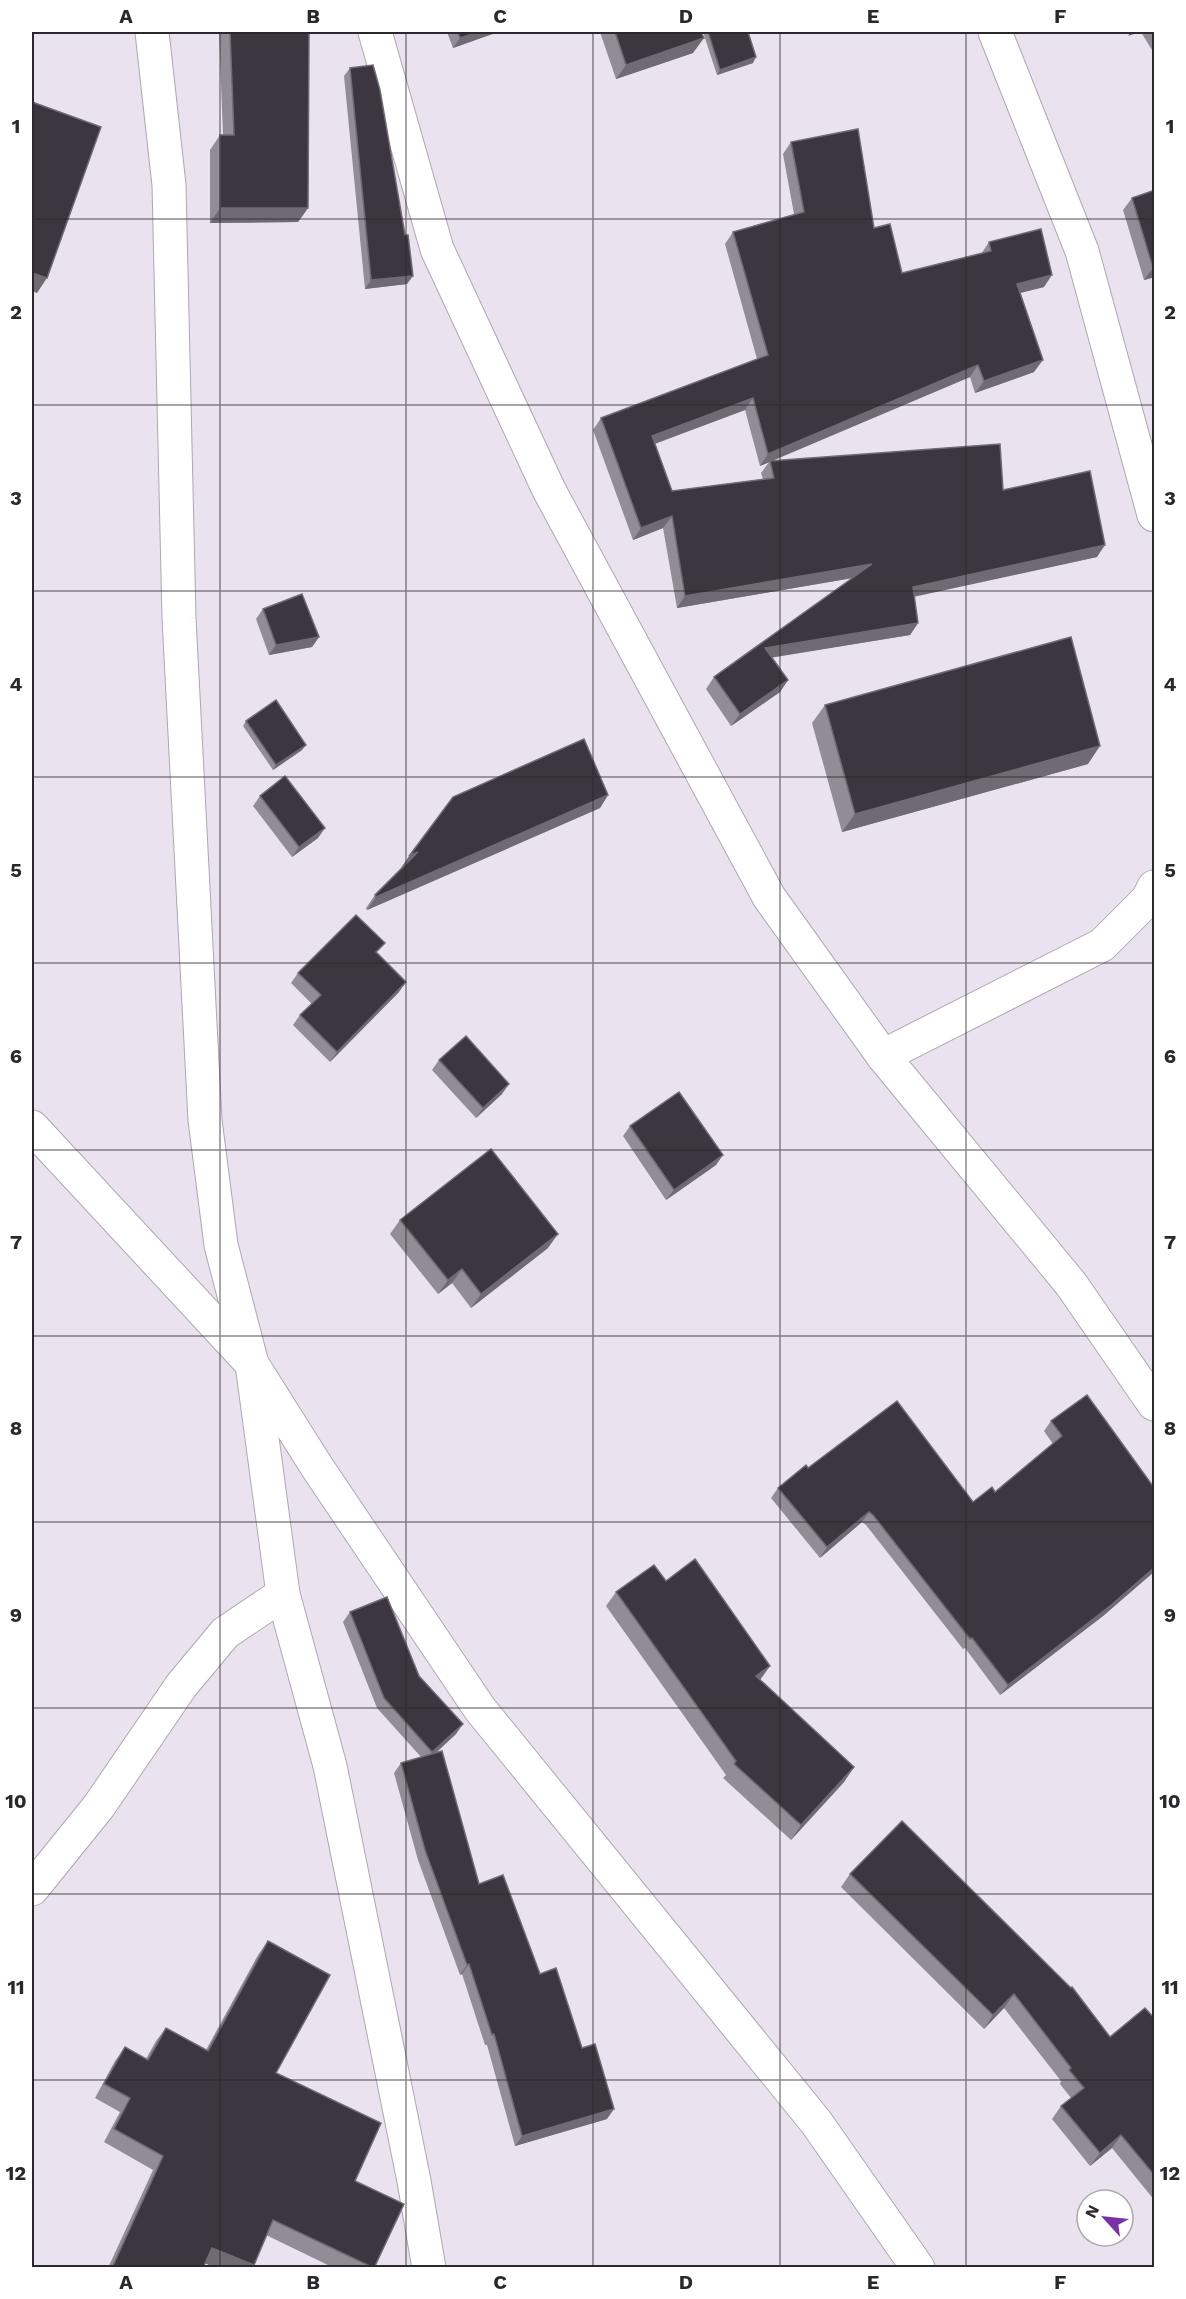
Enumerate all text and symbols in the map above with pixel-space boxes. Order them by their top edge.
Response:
text: A [119,4,133,28]
text: B [306,4,320,28]
text: C [493,4,507,28]
text: D [679,4,693,28]
text: E [867,4,879,28]
text: F [1054,4,1066,28]
text: 1 [12,114,20,138]
text: 1 [1166,114,1174,138]
text: 2 [10,300,22,324]
text: 2 [1164,300,1176,324]
text: 3 [10,486,22,510]
text: 3 [1164,486,1176,510]
text: 4 [10,672,23,696]
text: 4 [1164,672,1177,696]
text: 5 [10,858,22,882]
text: 5 [1164,858,1176,882]
text: 6 [10,1044,22,1068]
text: 6 [1164,1044,1176,1068]
text: 7 [10,1230,22,1254]
text: 7 [1164,1230,1176,1254]
text: 8 [10,1416,22,1440]
text: 8 [1164,1416,1176,1440]
text: 9 [10,1603,22,1627]
text: 9 [1164,1603,1176,1627]
text: 10 [5,1789,27,1813]
text: 10 [1159,1789,1181,1813]
text: 11 [7,1975,25,1999]
text: 11 [1161,1975,1179,1999]
text: 12 [6,2161,26,2185]
text: 12 [1160,2161,1180,2185]
north arrow [1075,2188,1135,2248]
text: N [1081,2202,1103,2221]
text: A [119,2270,133,2294]
text: B [306,2270,320,2294]
text: C [493,2270,507,2294]
text: D [679,2270,693,2294]
text: E [867,2270,879,2294]
text: F [1054,2270,1066,2294]

